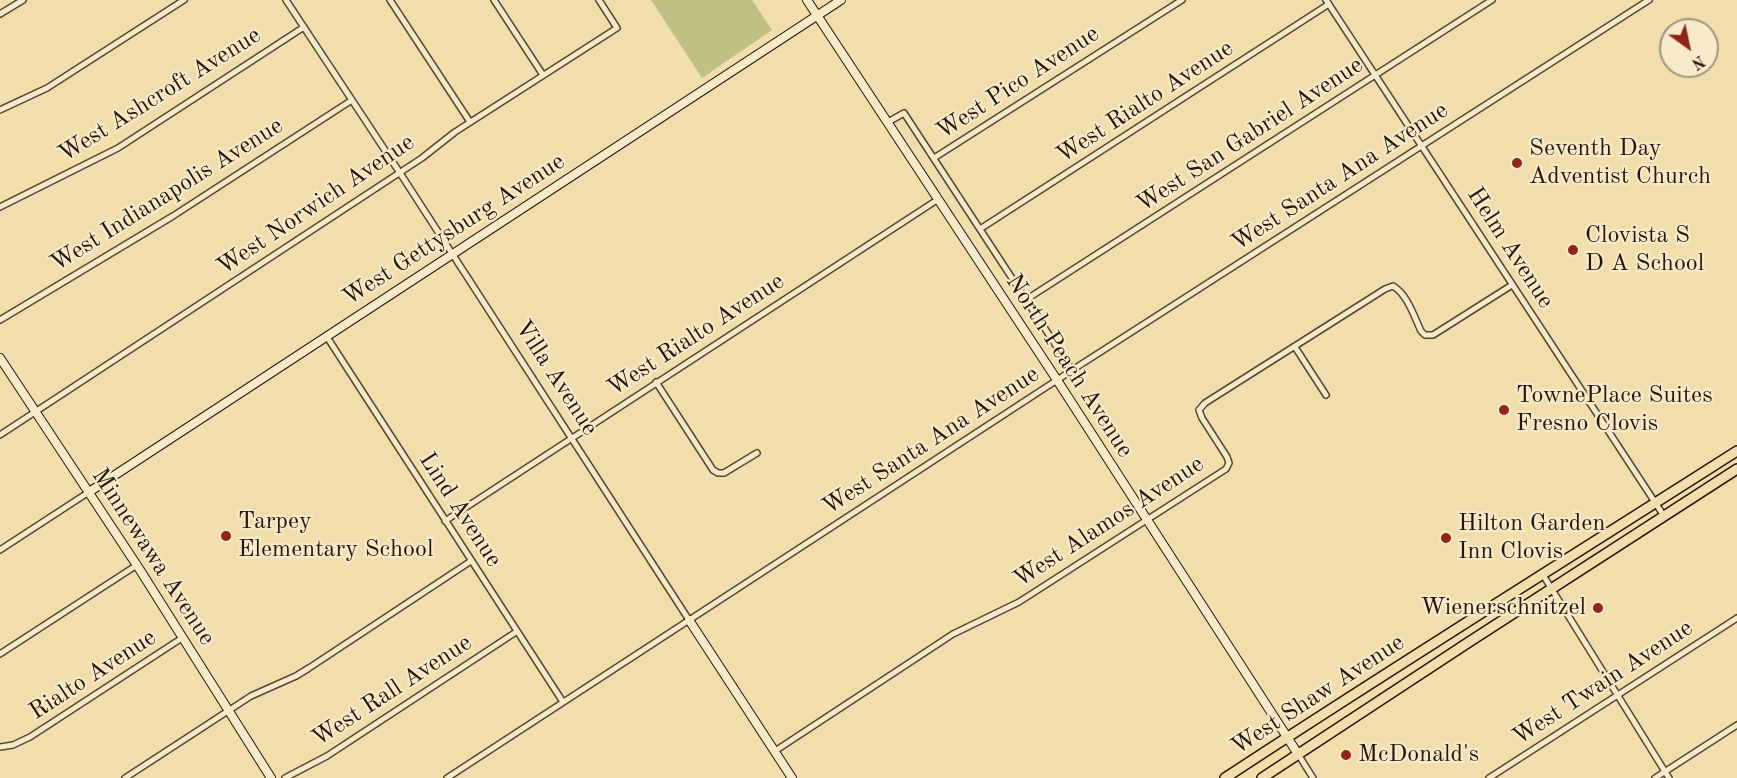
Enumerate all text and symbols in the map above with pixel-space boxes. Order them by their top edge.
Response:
north arrow [1659,18,1719,78]
street label: West Pico Avenue [931,20,1105,146]
street label: West Ashcroft Avenue [53,21,267,169]
street label: West Rialto Avenue [1051,34,1239,170]
street label: West San Gabriel Avenue [1131,51,1369,219]
text: N [1688,51,1707,71]
street label: West Santa Ana Avenue [1226,96,1454,258]
street label: West Indianapolis Avenue [45,112,289,278]
street label: West Norwich Avenue [212,128,420,282]
place label: Seventh Day Adventist Church [1529,135,1711,191]
street label: West Gettysburg Avenue [338,147,570,313]
marker: Seventh Day Adventist Church [1510,156,1524,170]
street label: Helm Avenue [1460,182,1560,314]
place label: Clovista S D A School [1585,222,1704,278]
marker: Clovista S D A School [1566,243,1580,257]
street label: West Rialto Avenue [602,267,790,403]
street label: North Peach Avenue [999,269,1139,463]
street label: Villa Avenue [508,315,604,441]
street label: West Santa Ana Avenue [817,360,1045,522]
place label: TownePlace Suites Fresno Clovis [1516,382,1713,438]
marker: TownePlace Suites Fresno Clovis [1497,403,1511,417]
street label: Lind Avenue [412,447,508,573]
street label: West Alamos Avenue [1009,450,1209,594]
street label: Minnewawa Avenue [85,463,221,651]
place label: Tarpey Elementary School [238,508,433,564]
place label: Hilton Garden Inn Clovis [1458,510,1605,566]
marker: Tarpey Elementary School [219,529,233,543]
marker: Hilton Garden Inn Clovis [1439,531,1453,545]
place label: Wienerschnitzel [1420,594,1586,622]
marker: Wienerschnitzel [1591,601,1605,615]
street label: West Twain Avenue [1507,614,1699,752]
street label: Rialto Avenue [24,623,162,727]
street label: West Shaw Avenue [1226,628,1410,762]
street label: West Rall Avenue [307,629,477,753]
place label: McDonald's [1358,741,1479,769]
marker: McDonald's [1339,748,1353,762]

